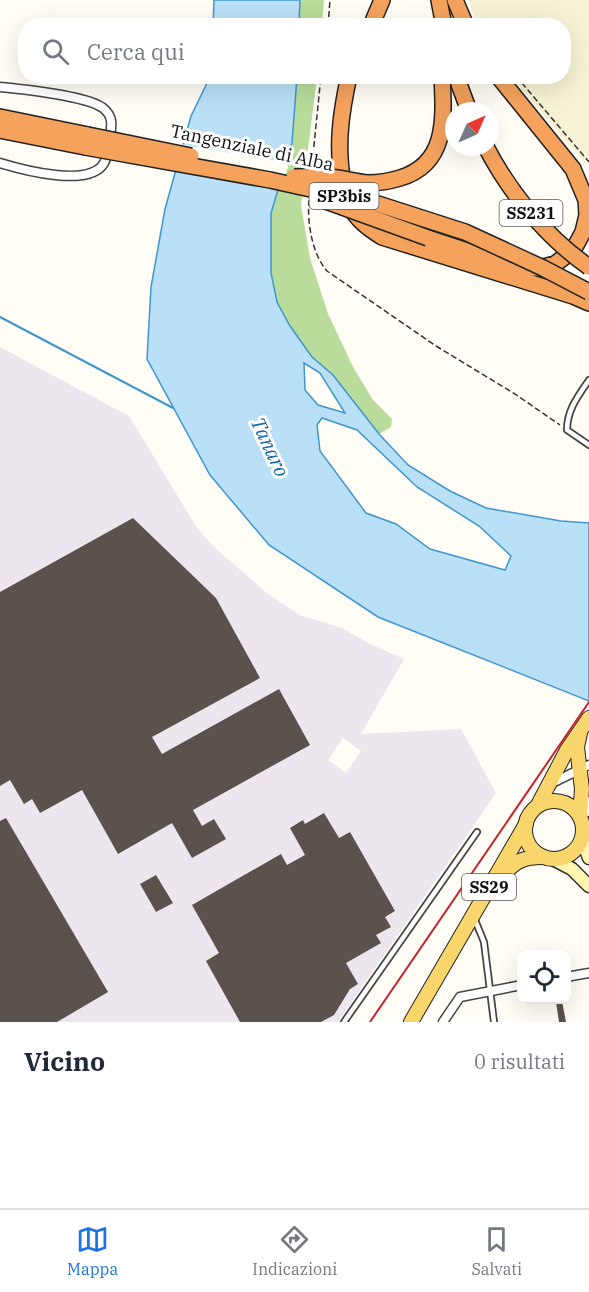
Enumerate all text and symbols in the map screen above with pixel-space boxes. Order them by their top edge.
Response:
search box [18,18,571,84]
icon: search [39,35,72,68]
text: Cerca qui [87,37,185,66]
north arrow [445,102,499,156]
street label: Tangenziale di Alba [168,119,336,176]
road number: SP3bis [310,183,378,209]
road number: SS231 [500,200,562,226]
water label: Tanaro [245,413,296,481]
road number: SS29 [462,874,516,900]
map controls [517,950,571,1004]
button: locate [517,950,571,1004]
text: Vicino [24,1044,105,1078]
text: 0 risultati [474,1048,565,1075]
tab: Mappa [67,1223,118,1279]
tab: Indicazioni [252,1223,337,1279]
tab: Salvati [471,1223,522,1279]

